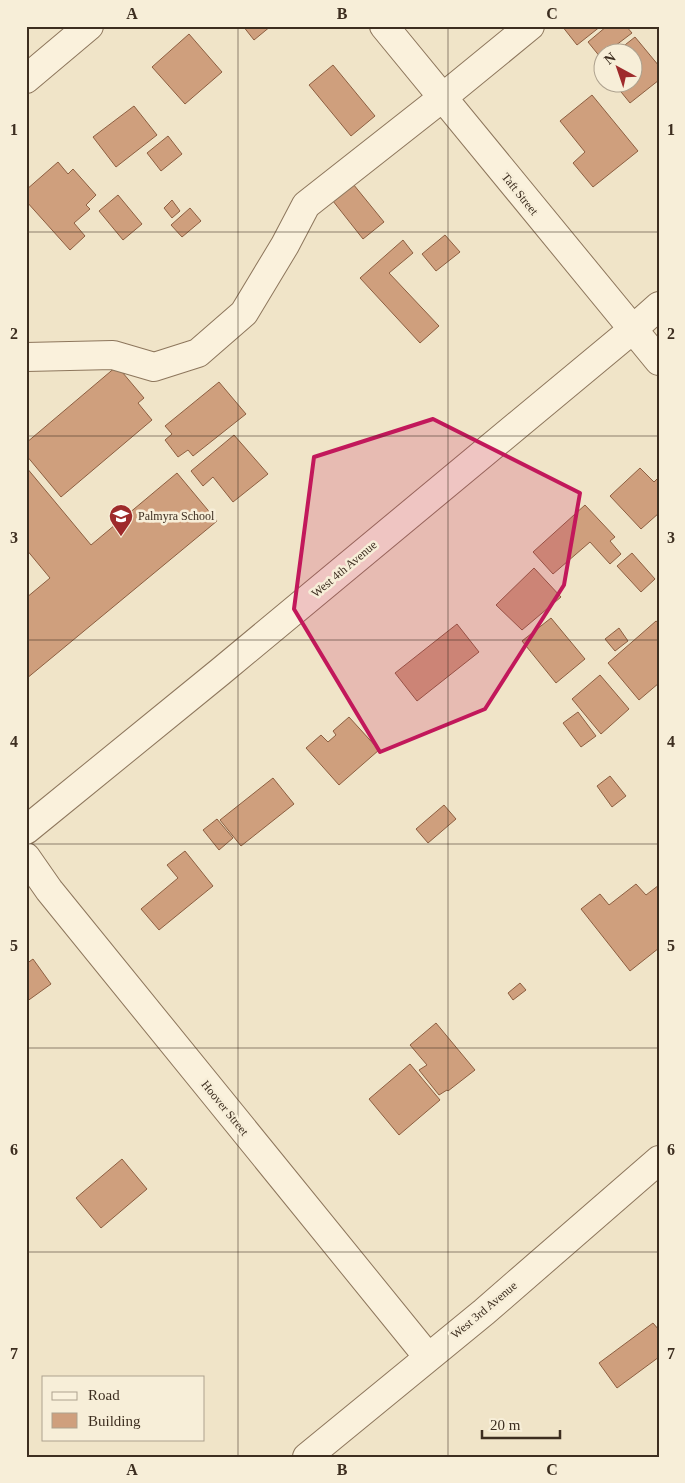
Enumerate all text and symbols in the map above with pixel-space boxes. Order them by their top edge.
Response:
text: A [126,5,138,22]
text: B [337,5,348,22]
text: C [546,5,558,22]
north arrow [592,42,642,92]
text: N [601,49,619,67]
text: 1 [10,121,18,138]
text: 1 [667,121,675,138]
street label: Taft Street [499,170,542,218]
text: 2 [10,325,18,342]
text: 2 [667,325,675,342]
school or university icon: Palmyra School [108,503,134,537]
place label: Palmyra School [138,509,215,523]
text: 3 [10,529,18,546]
text: 3 [667,529,675,546]
street label: West 4th Avenue [309,538,379,600]
text: 4 [10,733,18,750]
text: 4 [667,733,675,750]
text: 5 [10,937,18,954]
text: 5 [667,937,675,954]
street label: Hoover Street [198,1078,252,1139]
text: 6 [10,1141,18,1158]
text: 6 [667,1141,675,1158]
street label: West 3rd Avenue [448,1278,520,1342]
text: 7 [10,1345,18,1362]
text: 7 [667,1345,675,1362]
legend [42,1376,205,1440]
text: Road [88,1387,120,1403]
scale bar [482,1408,560,1440]
text: Building [88,1413,141,1429]
text: 20 m [490,1417,521,1433]
text: A [126,1461,138,1478]
text: B [337,1461,348,1478]
text: C [546,1461,558,1478]

